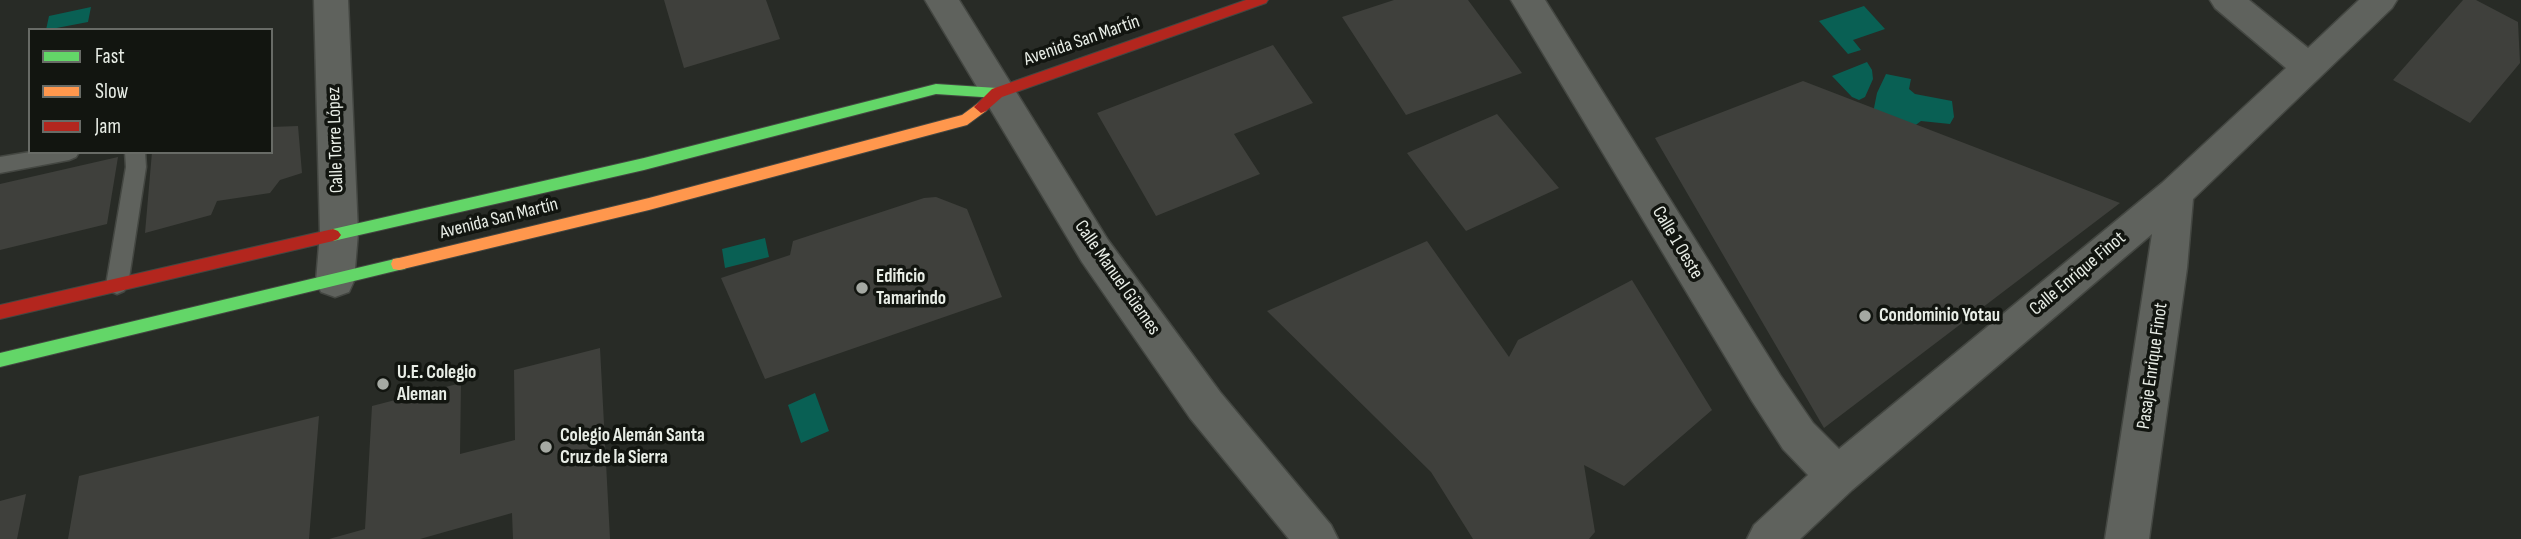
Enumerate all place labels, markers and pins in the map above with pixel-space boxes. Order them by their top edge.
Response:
place label: Edificio Tamarindo [876,266,946,310]
marker: Edificio Tamarindo [854,280,870,296]
place label: Condominio Yotau [1879,305,2000,327]
marker: Condominio Yotau [1857,308,1873,324]
place label: U.E. Colegio Aleman [397,362,476,406]
marker: U.E. Colegio Aleman [375,376,391,392]
place label: Colegio Alemán Santa Cruz de la Sierra [560,425,705,469]
marker: Colegio Alemán Santa Cruz de la Sierra [538,439,554,455]

